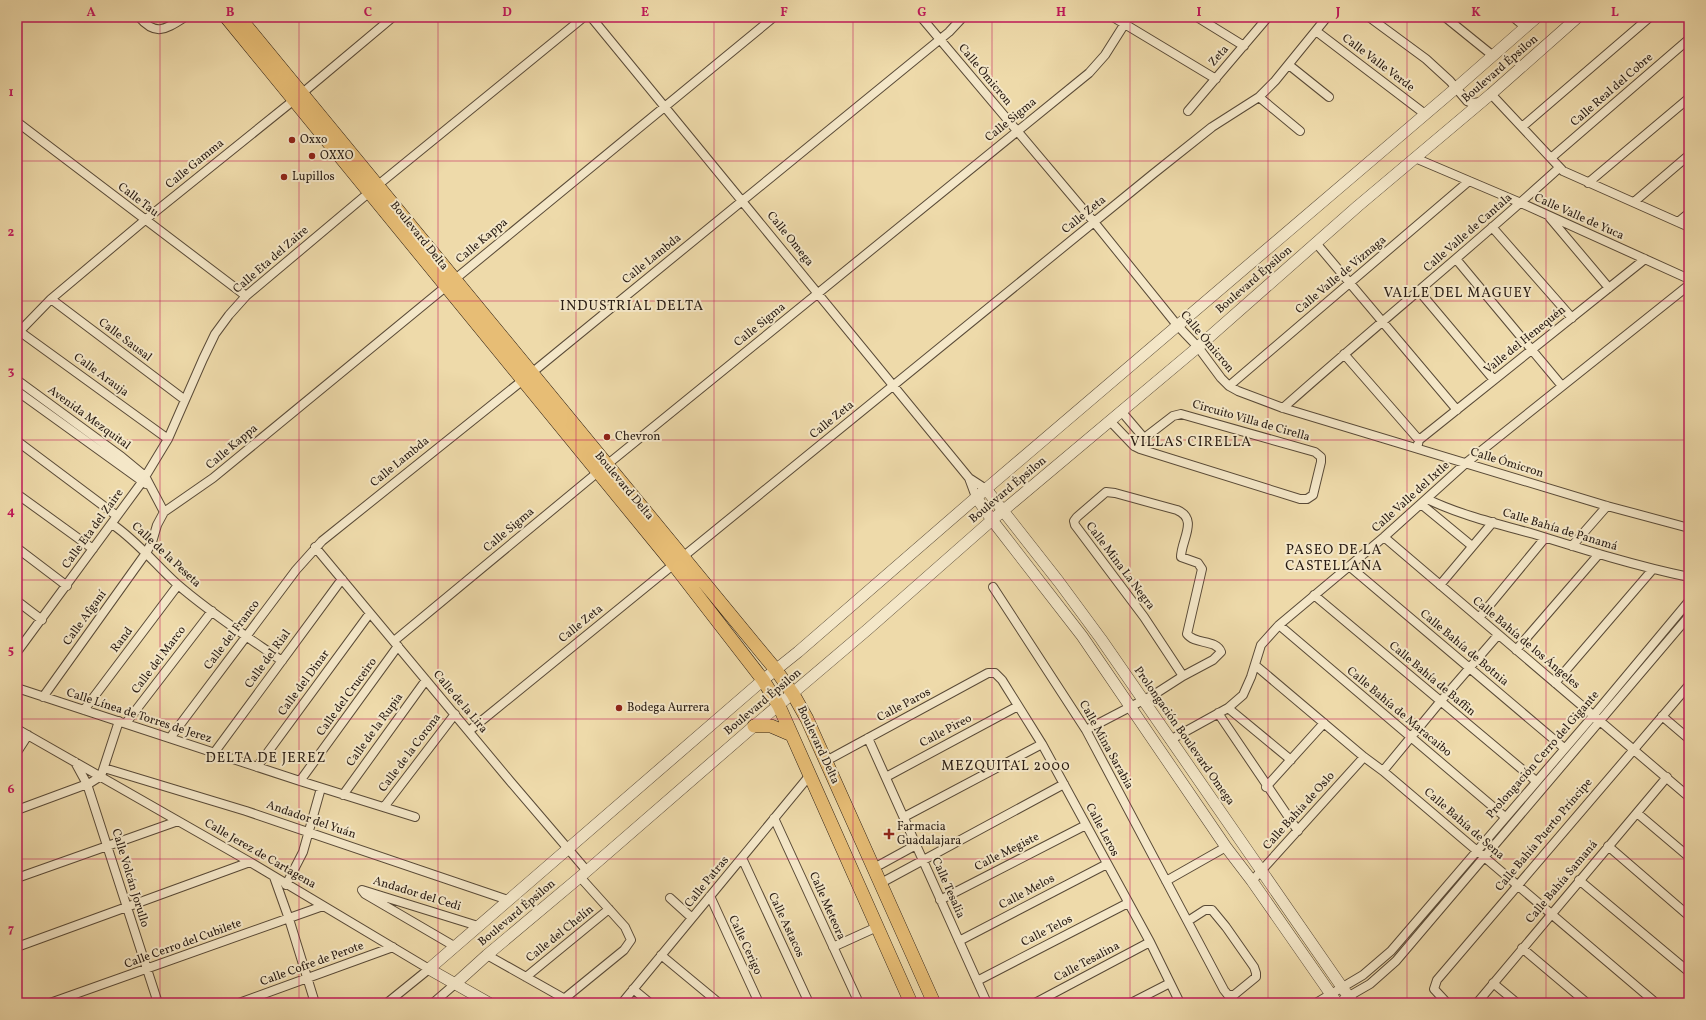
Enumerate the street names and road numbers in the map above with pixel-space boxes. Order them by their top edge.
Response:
street label: Calle Valle Verde [1338,30,1418,96]
street label: Boulevard Épsilon [1458,31,1542,107]
street label: Calle Ómicron [954,40,1016,109]
street label: Zeta [1205,42,1233,70]
street label: Calle Real del Cobre [1567,49,1657,130]
street label: Calle Sigma [982,94,1040,146]
street label: Calle Gamma [162,135,228,193]
street label: Calle Tau [114,179,162,221]
street label: Calle Valle de Cantala [1420,190,1516,276]
street label: Calle Valle de Yuca [1532,190,1626,244]
street label: Calle Zeta [1059,192,1109,238]
street label: Boulevard Delta [386,198,452,274]
street label: Calle Omega [763,208,817,270]
street label: Calle Kappa [453,215,511,267]
street label: Calle Eta del Zaire [230,223,312,297]
street label: Calle Lambda [619,230,685,288]
street label: Calle Valle de Viznaga [1292,232,1390,318]
street label: Boulevard Épsilon [1212,242,1296,318]
street label: Calle Sigma [731,299,789,351]
street label: Valle del Henequén [1481,302,1569,378]
street label: Calle Ómicron [1176,307,1238,376]
street label: Calle Sausal [95,315,155,366]
street label: Calle Arauja [70,350,132,400]
street label: Avenida Mezquital [44,382,134,454]
street label: Calle Zeta [807,397,857,443]
street label: Circuito Villa de Cirella [1190,397,1312,445]
street label: Calle Kappa [203,421,261,473]
street label: Calle Lambda [367,433,433,491]
street label: Calle Ómicron [1468,443,1546,482]
street label: Boulevard Delta [591,448,657,524]
street label: Boulevard Épsilon [965,452,1050,527]
street label: Calle Valle del Ixtle [1369,458,1454,536]
street label: Calle Eta del Zaire [59,486,128,572]
street label: Calle Sigma [480,504,538,556]
street label: Calle Bahía de Panamá [1501,505,1619,555]
street label: Calle de la Peseta [128,519,204,591]
street label: Calle Mina La Negra [1082,519,1158,613]
street label: Calle Afganí [59,587,111,649]
street label: Calle Bahía de los Ángeles [1469,592,1584,693]
street label: Calle del Franco [200,597,264,673]
street label: Calle Zeta [556,601,606,647]
street label: Calle Bahía de Botnia [1416,606,1512,690]
street label: Calle del Marco [128,623,190,697]
street label: Rand [107,624,137,656]
street label: Calle del Rial [241,626,295,692]
street label: Calle Bahía de Baffin [1385,638,1479,720]
street label: Calle del Dinar [275,647,333,719]
street label: Calle del Cruceiro [313,655,381,739]
street label: Prolongación Boulevard Omega [1130,663,1238,809]
street label: Calle Bahía de Maracaibo [1343,663,1455,761]
street label: Boulevard Épsilon [720,664,805,739]
street label: Calle de la Lira [429,667,491,737]
street label: Calle Paros [874,684,934,726]
street label: Calle Línea de Torres de Jerez [64,685,214,747]
street label: Prolongación Cerro del Gigante [1483,687,1603,822]
street label: Calle de la Rupia [343,690,407,770]
street label: Calle Mina Sarabia [1075,698,1137,792]
street label: Boulevard Delta [793,703,843,787]
street label: Calle de la Corona [375,710,445,796]
street label: Calle Pireo [917,711,975,751]
street label: Calle Bahía de Oslo [1259,768,1339,854]
street label: Calle Bahía Puerto Príncipe [1492,775,1596,895]
street label: Calle Bahía de Sena [1420,785,1508,864]
street label: Andador del Yuán [264,797,358,843]
street label: Calle Leros [1081,801,1123,859]
street label: Calle Jerez de Cartagena [201,815,319,893]
street label: Calle Volcán Jorullo [107,827,153,929]
street label: Calle Megiste [972,829,1042,875]
street label: Calle Bahía Samaná [1522,837,1602,927]
street label: Calle Patras [681,853,733,911]
street label: Calle Tesalia [927,855,969,921]
street label: Calle Meteora [805,869,849,943]
street label: Calle Melos [996,871,1058,913]
street label: Andador del Cedi [371,873,463,915]
street label: Boulevard Épsilon [474,875,559,950]
street label: Calle Astacos [764,890,808,960]
street label: Calle del Chelín [523,902,597,966]
street label: Calle Telos [1019,911,1075,951]
street label: Calle Cerigo [724,913,766,977]
street label: Calle Cerro del Cubilete [122,915,244,973]
street label: Calle Cofre de Perote [258,938,366,990]
street label: Calle Tesalina [1051,938,1123,986]

